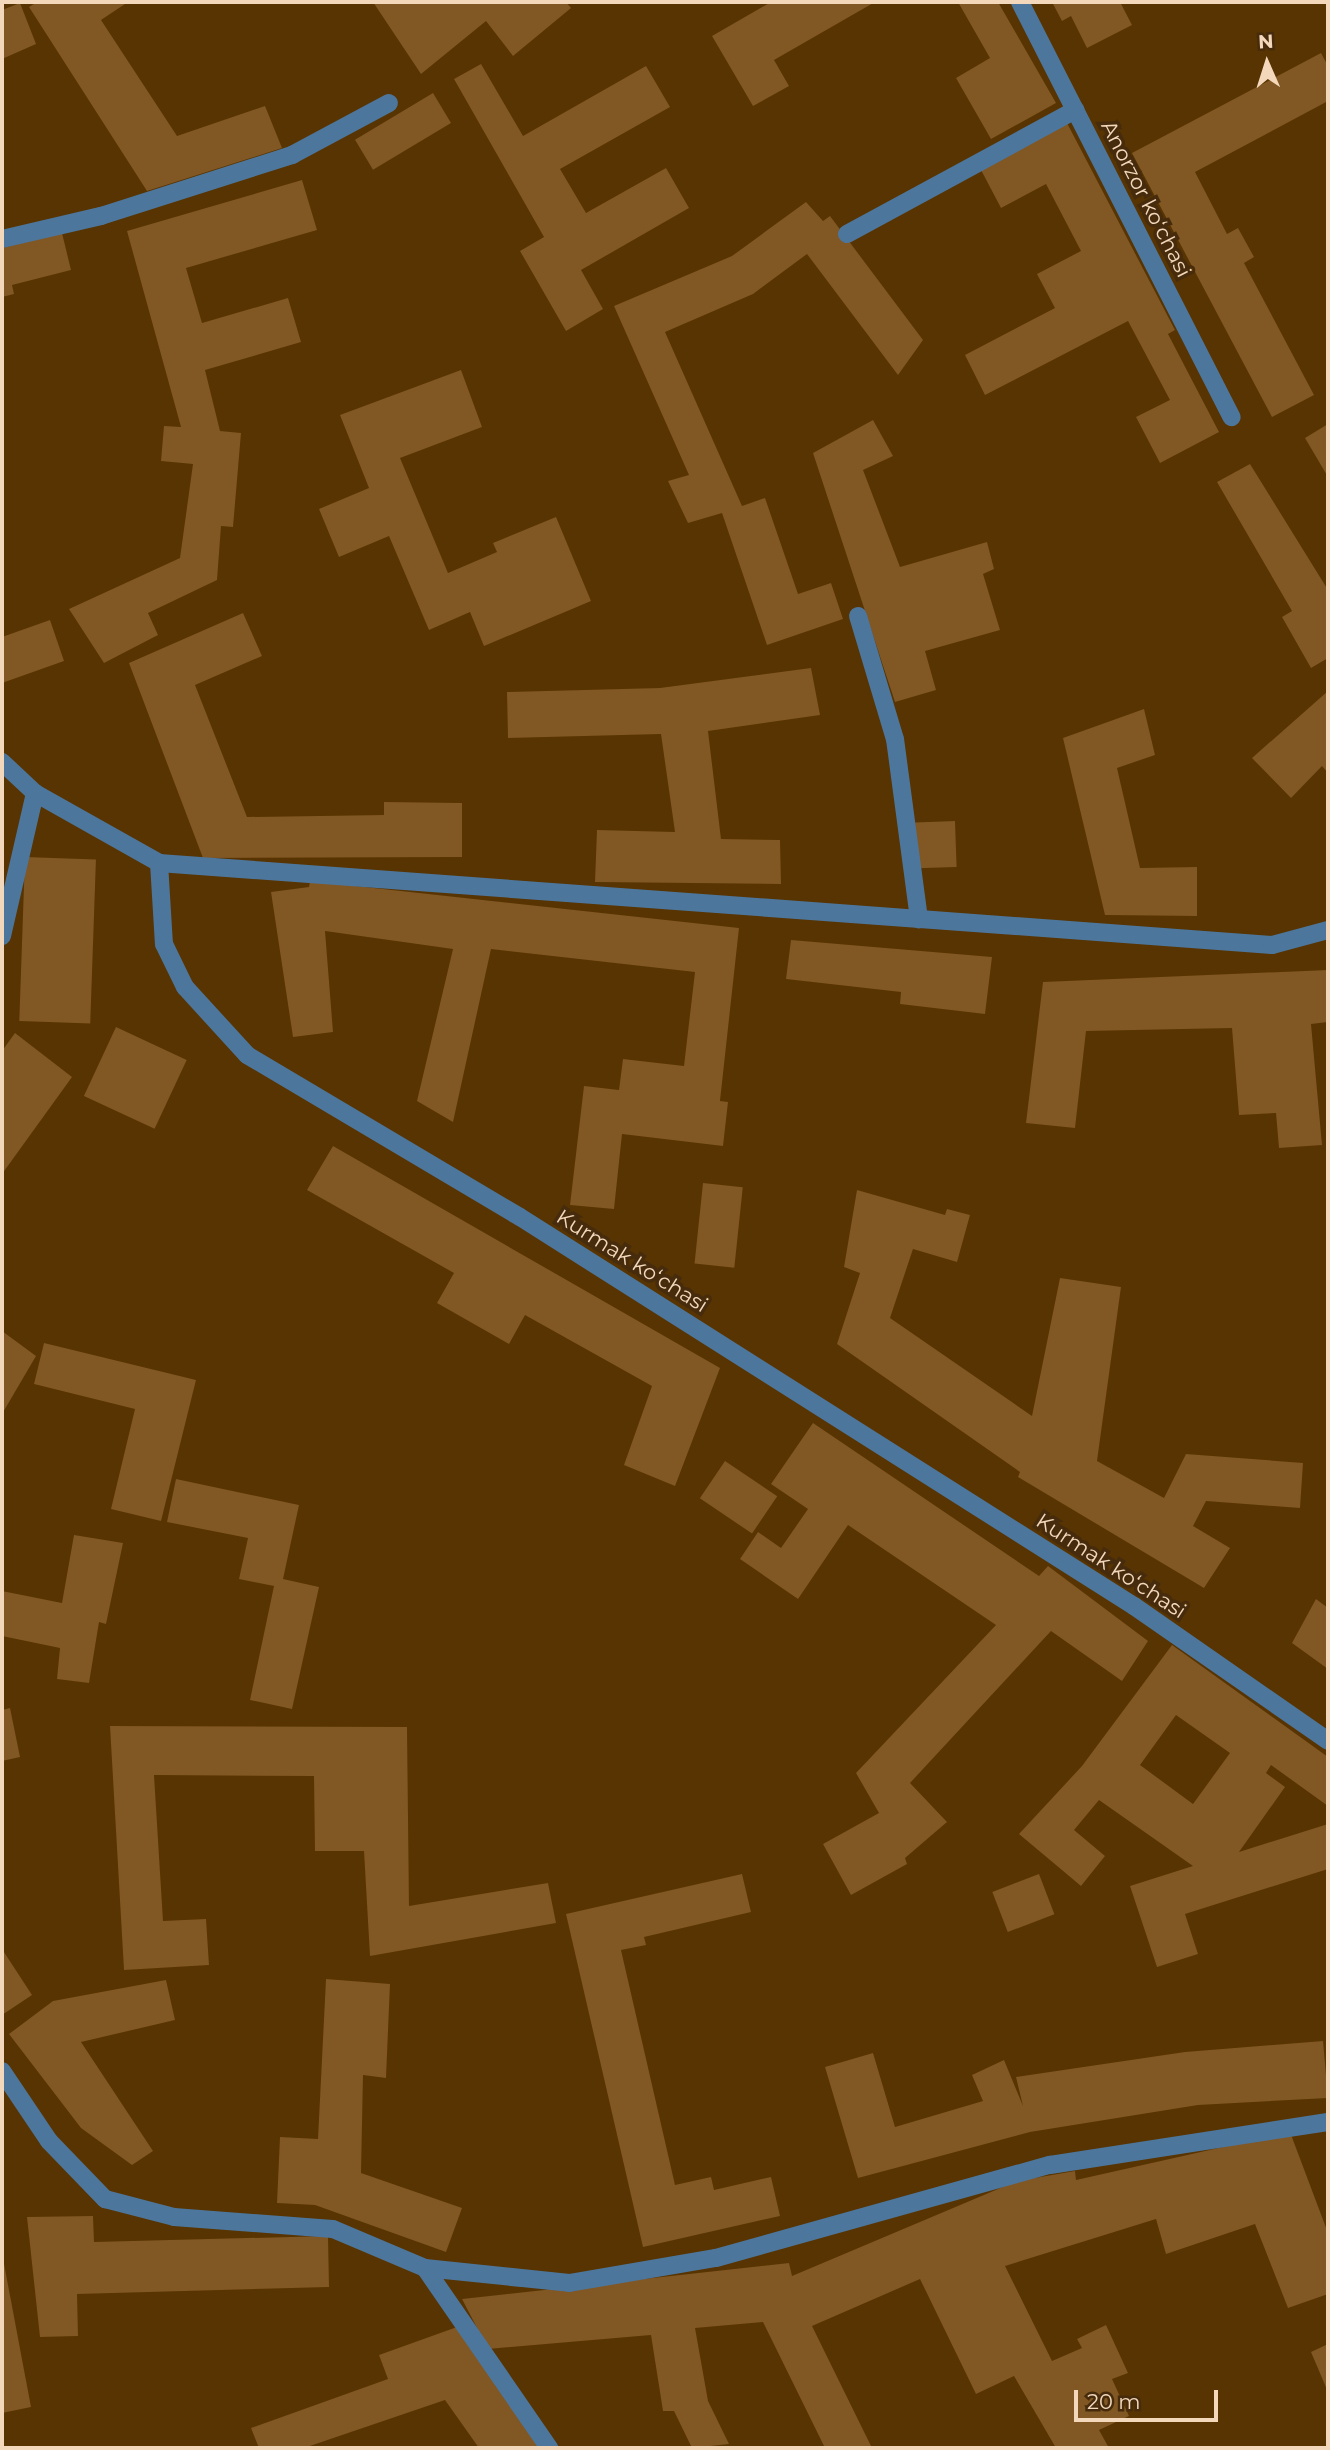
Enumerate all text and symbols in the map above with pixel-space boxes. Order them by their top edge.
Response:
north arrow [1232,28,1302,98]
text: N [1258,30,1274,53]
street label: Anorzor koʻchasi [1096,116,1196,282]
street label: Kurmak koʻchasi [552,1204,712,1318]
street label: Kurmak koʻchasi [1031,1508,1191,1624]
scale bar [1078,2376,1222,2420]
text: 20 m [1087,2389,1141,2414]

